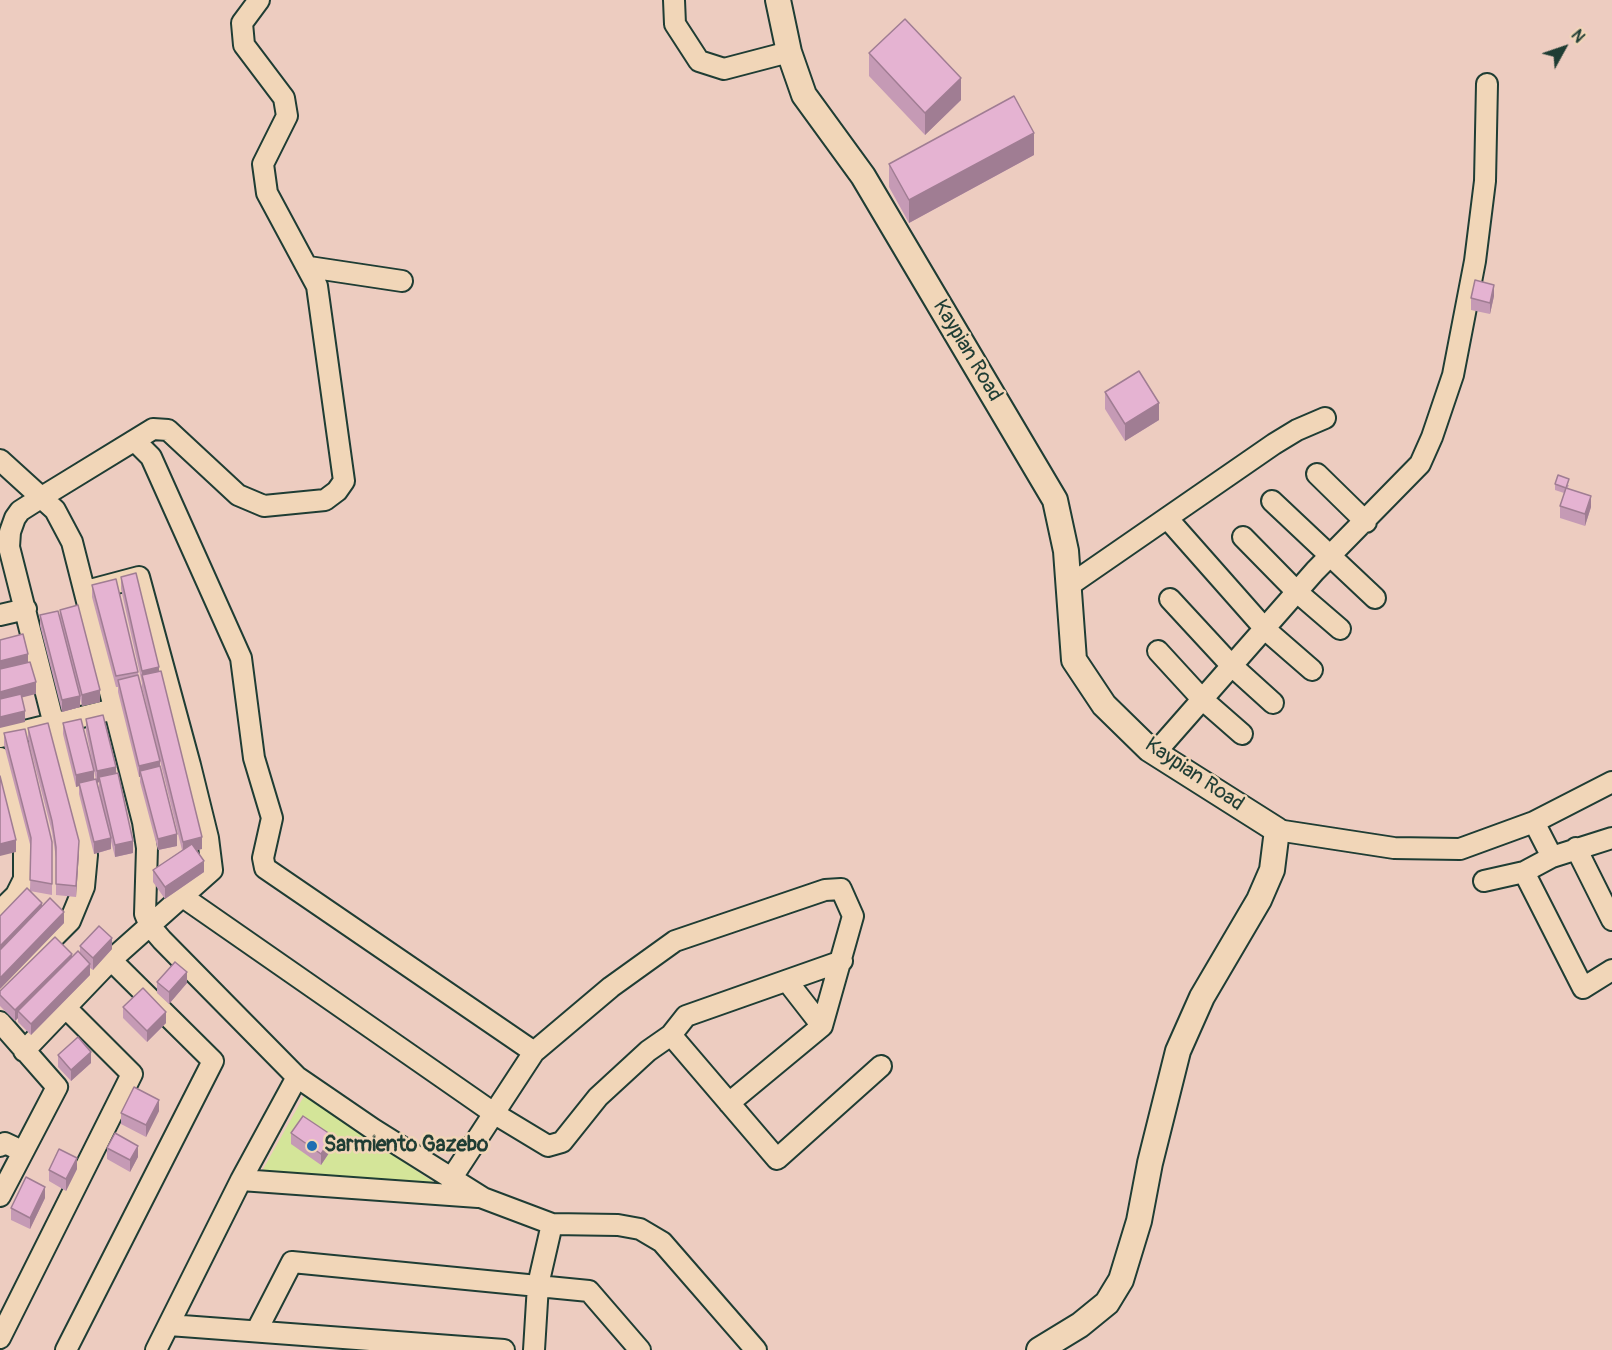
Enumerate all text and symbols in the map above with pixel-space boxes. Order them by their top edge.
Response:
north arrow [1534,18,1594,78]
text: N [1567,26,1589,47]
street label: Kaypian Road [927,296,1007,406]
street label: Kaypian Road [1140,733,1248,817]
place label: Sarmiento Gazebo [324,1133,488,1159]
marker: Sarmiento Gazebo [305,1139,319,1153]

